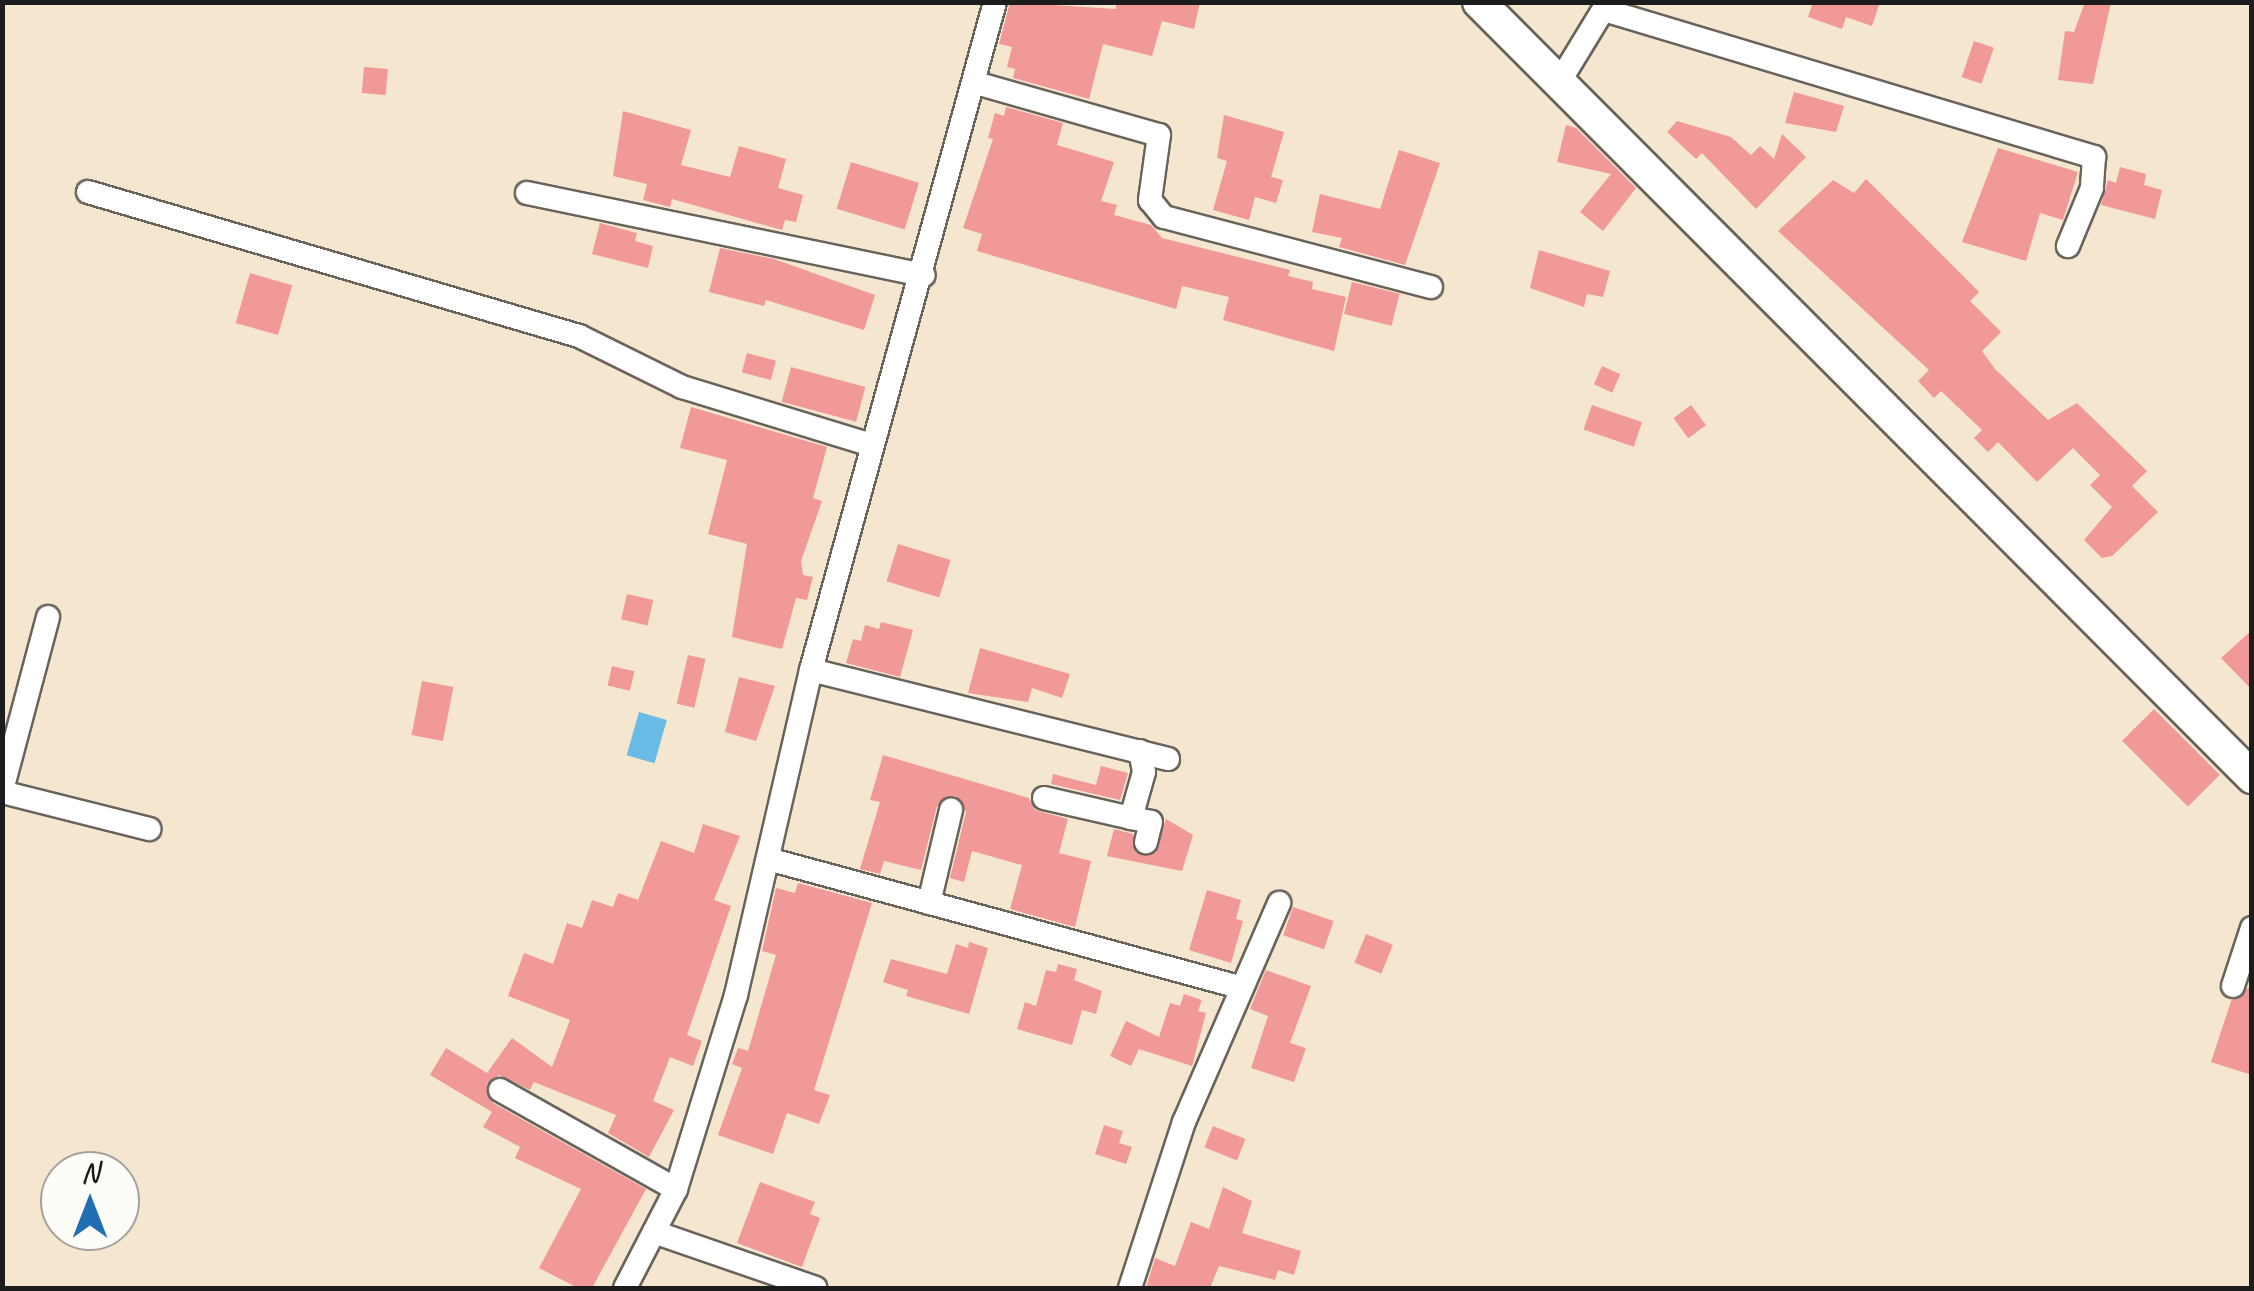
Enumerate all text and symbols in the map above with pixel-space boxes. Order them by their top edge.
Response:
north arrow [40,1151,140,1251]
text: N [81,1155,99,1190]

